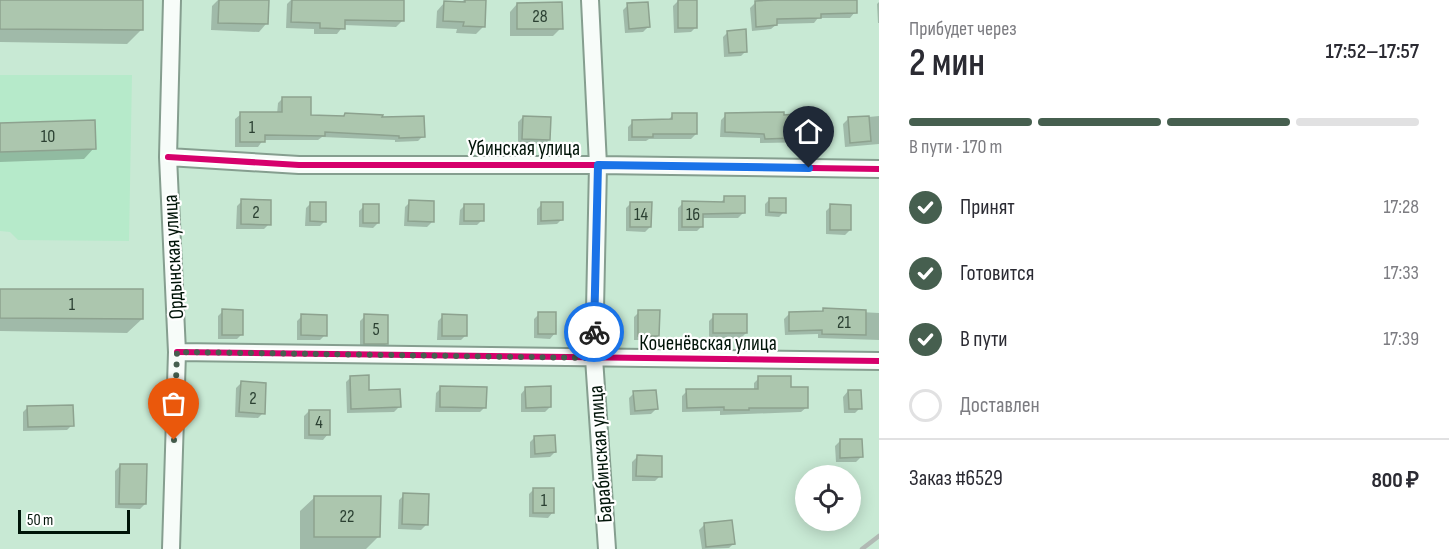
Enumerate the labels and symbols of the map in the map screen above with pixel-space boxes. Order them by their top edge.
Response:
house number: 28 [532,6,548,27]
pin [783,106,834,168]
house number: 1 [249,117,256,138]
house number: 10 [41,126,55,147]
street label: Убинская улица [468,136,580,161]
street label: Ордынская улица [158,194,189,320]
house number: 2 [252,202,260,223]
house number: 14 [634,204,648,225]
house number: 16 [686,204,700,225]
house number: 1 [69,294,76,315]
courier [564,302,624,362]
house number: 21 [837,312,852,333]
house number: 5 [372,319,380,340]
street label: Коченёвская улица [639,331,777,356]
pin [148,378,199,440]
street label: Барабинская улица [583,384,618,523]
house number: 2 [249,388,257,409]
house number: 4 [315,412,323,433]
house number: 1 [541,490,548,511]
house number: 22 [340,506,354,527]
scale bar [18,507,130,534]

